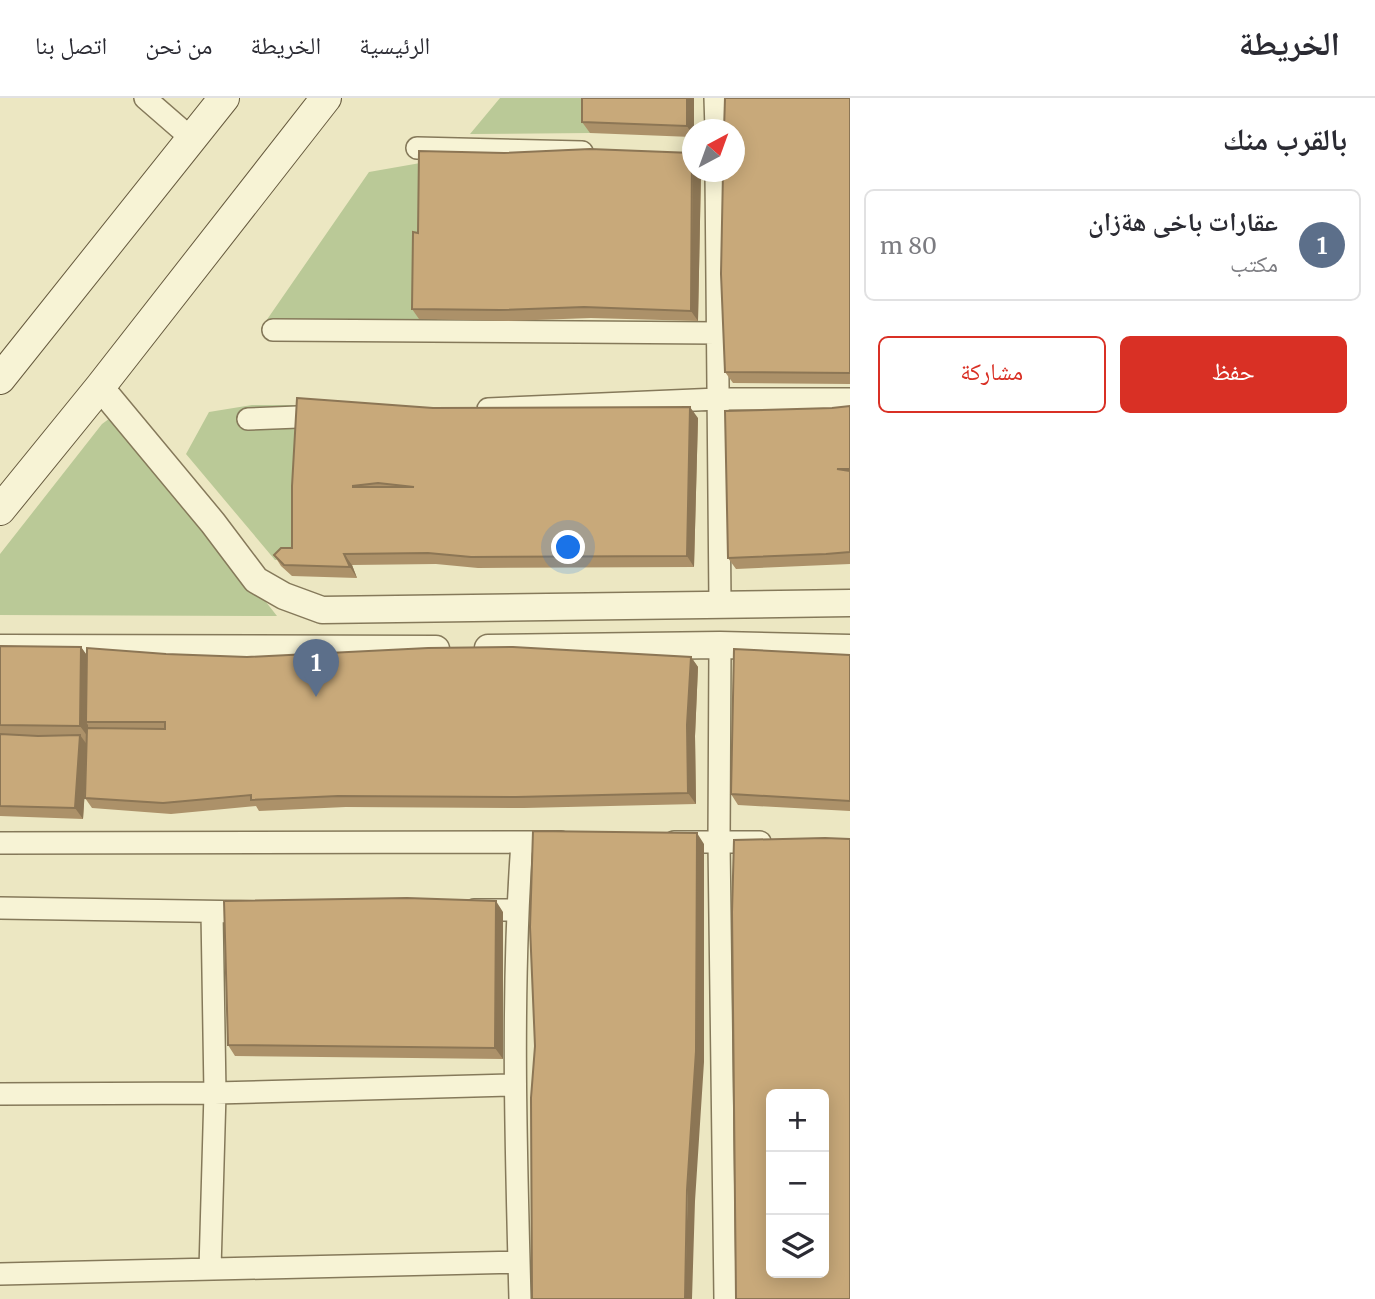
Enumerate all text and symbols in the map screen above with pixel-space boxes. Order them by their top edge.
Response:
text: الخريطة [1239,23,1340,64]
text: اتصل بنا [35,30,107,61]
text: من نحن [145,30,212,61]
text: الخريطة [250,30,321,61]
text: الرئيسية [359,30,430,61]
north arrow [682,119,745,182]
text: بالقرب منك [1223,120,1347,158]
text: عقارات باخی هةزان [1088,205,1278,238]
text: 80 m [880,231,937,260]
text: 1 [1317,231,1327,260]
text: مكتب [1230,249,1278,278]
button: مشاركة [878,336,1106,413]
button: حفظ [1120,336,1347,413]
your location [551,530,585,564]
pin: 1 [293,639,339,697]
map controls [766,1089,829,1278]
button: + [766,1089,829,1152]
button: − [766,1152,829,1215]
button: layers [766,1215,829,1278]

